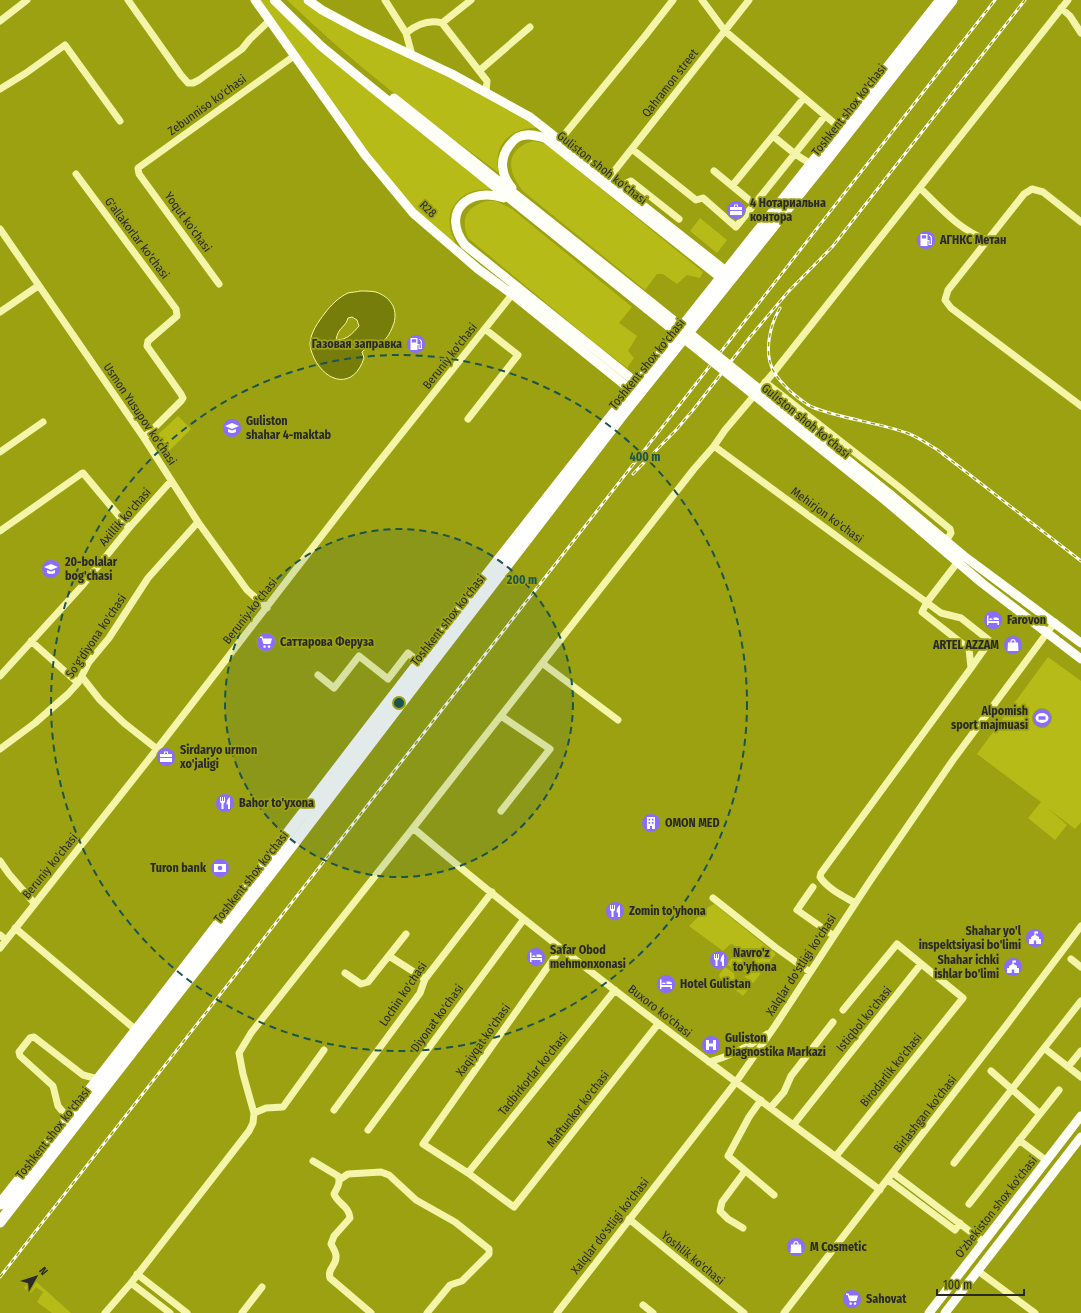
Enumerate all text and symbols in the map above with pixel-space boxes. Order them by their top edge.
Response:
street label: Qahramon street [639,46,701,120]
street label: Toshkent shox ko'chasi [809,61,889,159]
street label: Zebunniso ko'chasi [165,72,249,138]
street label: Guliston shoh ko'chasi [554,129,650,207]
street label: Yoqut ko'chasi [162,189,214,255]
street label: G'allakorlar ko'chasi [102,195,172,281]
place label: 4 Нотариальна контора [750,196,826,224]
street label: R28 [417,198,439,220]
office icon: 4 Нотариальна контора [725,199,747,221]
fuel station icon: АГНКС Метан [915,229,937,251]
place label: АГНКС Метан [939,233,1006,247]
street label: Toshkent shox ko'chasi [606,316,688,412]
street label: Beruniy ko'chasi [420,320,480,392]
fuel station icon: Газовая заправка [405,333,427,355]
place label: Газовая заправка [312,337,402,351]
street label: Usmon Yusupov ko'chasi [101,360,179,468]
street label: Guliston shoh ko'chasi [759,381,853,461]
place label: Guliston shahar 4-maktab [246,414,332,442]
school or university icon: Guliston shahar 4-maktab [221,417,243,439]
text: 400 m [630,450,660,464]
street label: Mehirjon ko'chasi [788,484,866,546]
street label: Axillik ko'chasi [96,485,154,549]
place label: 20-bolalar bog'chasi [64,555,118,583]
school or university icon: 20-bolalar bog'chasi [40,558,62,580]
street label: Toshkent shox ko'chasi [408,571,488,669]
text: 200 m [506,573,537,587]
street label: Beruniy ko'chasi [220,575,280,647]
street label: So'g'diyona ko'chasi [63,591,129,681]
hotel icon: Farovon [982,609,1004,631]
place label: Farovon [1007,613,1046,627]
supermarket icon: Саттарова Феруза [255,631,277,653]
shop icon: ARTEL AZZAM [1002,634,1024,656]
place label: Саттарова Феруза [280,635,374,649]
place label: ARTEL AZZAM [932,638,999,652]
centre of rings [392,696,406,710]
place label: Alpomish sport majmuasi [951,704,1028,732]
sports icon: Alpomish sport majmuasi [1031,707,1053,729]
place label: Sirdaryo urmon xo'jaligi [179,743,257,771]
office icon: Sirdaryo urmon xo'jaligi [155,746,177,768]
restaurant icon: Bahor to'yxona [214,792,236,814]
place label: Bahor to'yxona [239,796,314,810]
building icon: OMON MED [640,812,662,834]
place label: OMON MED [665,816,720,830]
street label: Toshkent shox ko'chasi [211,828,291,926]
street label: Beruniy ko'chasi [19,831,81,901]
bank icon: Turon bank [209,857,231,879]
place label: Turon bank [150,861,207,875]
restaurant icon: Zomin to'yhona [604,900,626,922]
place label: Zomin to'yhona [629,904,706,918]
street label: Xalqlar do'stligi ko'chasi [763,912,839,1018]
place label: Shahar yo'l inspektsiyasi bo'limi [919,924,1022,952]
public building icon: Shahar yo'l inspektsiyasi bo'limi [1024,927,1046,949]
place label: Safar Obod mehmonxonasi [550,943,626,971]
hotel icon: Safar Obod mehmonxonasi [525,946,547,968]
place label: Navro'z to'yhona [733,946,777,974]
restaurant icon: Navro'z to'yhona [708,949,730,971]
place label: Shahar ichki ishlar bo'limi [934,953,999,981]
public building icon: Shahar ichki ishlar bo'limi [1002,956,1024,978]
street label: Lochin ko'chasi [376,959,430,1029]
hotel icon: Hotel Gulistan [655,973,677,995]
place label: Hotel Gulistan [680,977,751,991]
street label: Diyonat ko'chasi [408,982,466,1054]
street label: Buxoro ko'chasi [625,982,695,1040]
street label: Istiqbol ko'chasi [833,984,895,1054]
street label: Xaqiyqat ko'chasi [453,1001,513,1079]
street label: Tadbirkorlar ko'chasi [495,1030,571,1118]
place label: Guliston Diagnostika Markazi [725,1031,826,1059]
street label: Birodarlik ko'chasi [857,1031,925,1109]
hospital icon: Guliston Diagnostika Markazi [700,1034,722,1056]
street label: Maftunkor ko'chasi [544,1068,612,1150]
street label: Birlashgan ko'chasi [891,1073,959,1155]
street label: Toshkent shox ko'chasi [13,1084,93,1182]
street label: O'zbekiston shox ko'chasi [952,1153,1040,1261]
street label: Xalqlar do'stligi ko'chasi [568,1175,652,1277]
street label: Yoshlik ko'chasi [659,1228,727,1288]
shop icon: M Cosmetic [785,1236,807,1258]
place label: M Cosmetic [810,1240,867,1254]
north arrow [16,1257,56,1297]
text: N [36,1264,51,1278]
scale bar [937,1271,1024,1297]
text: 100 m [943,1278,972,1292]
supermarket icon: Sahovat [841,1288,863,1310]
place label: Sahovat [866,1292,907,1306]

